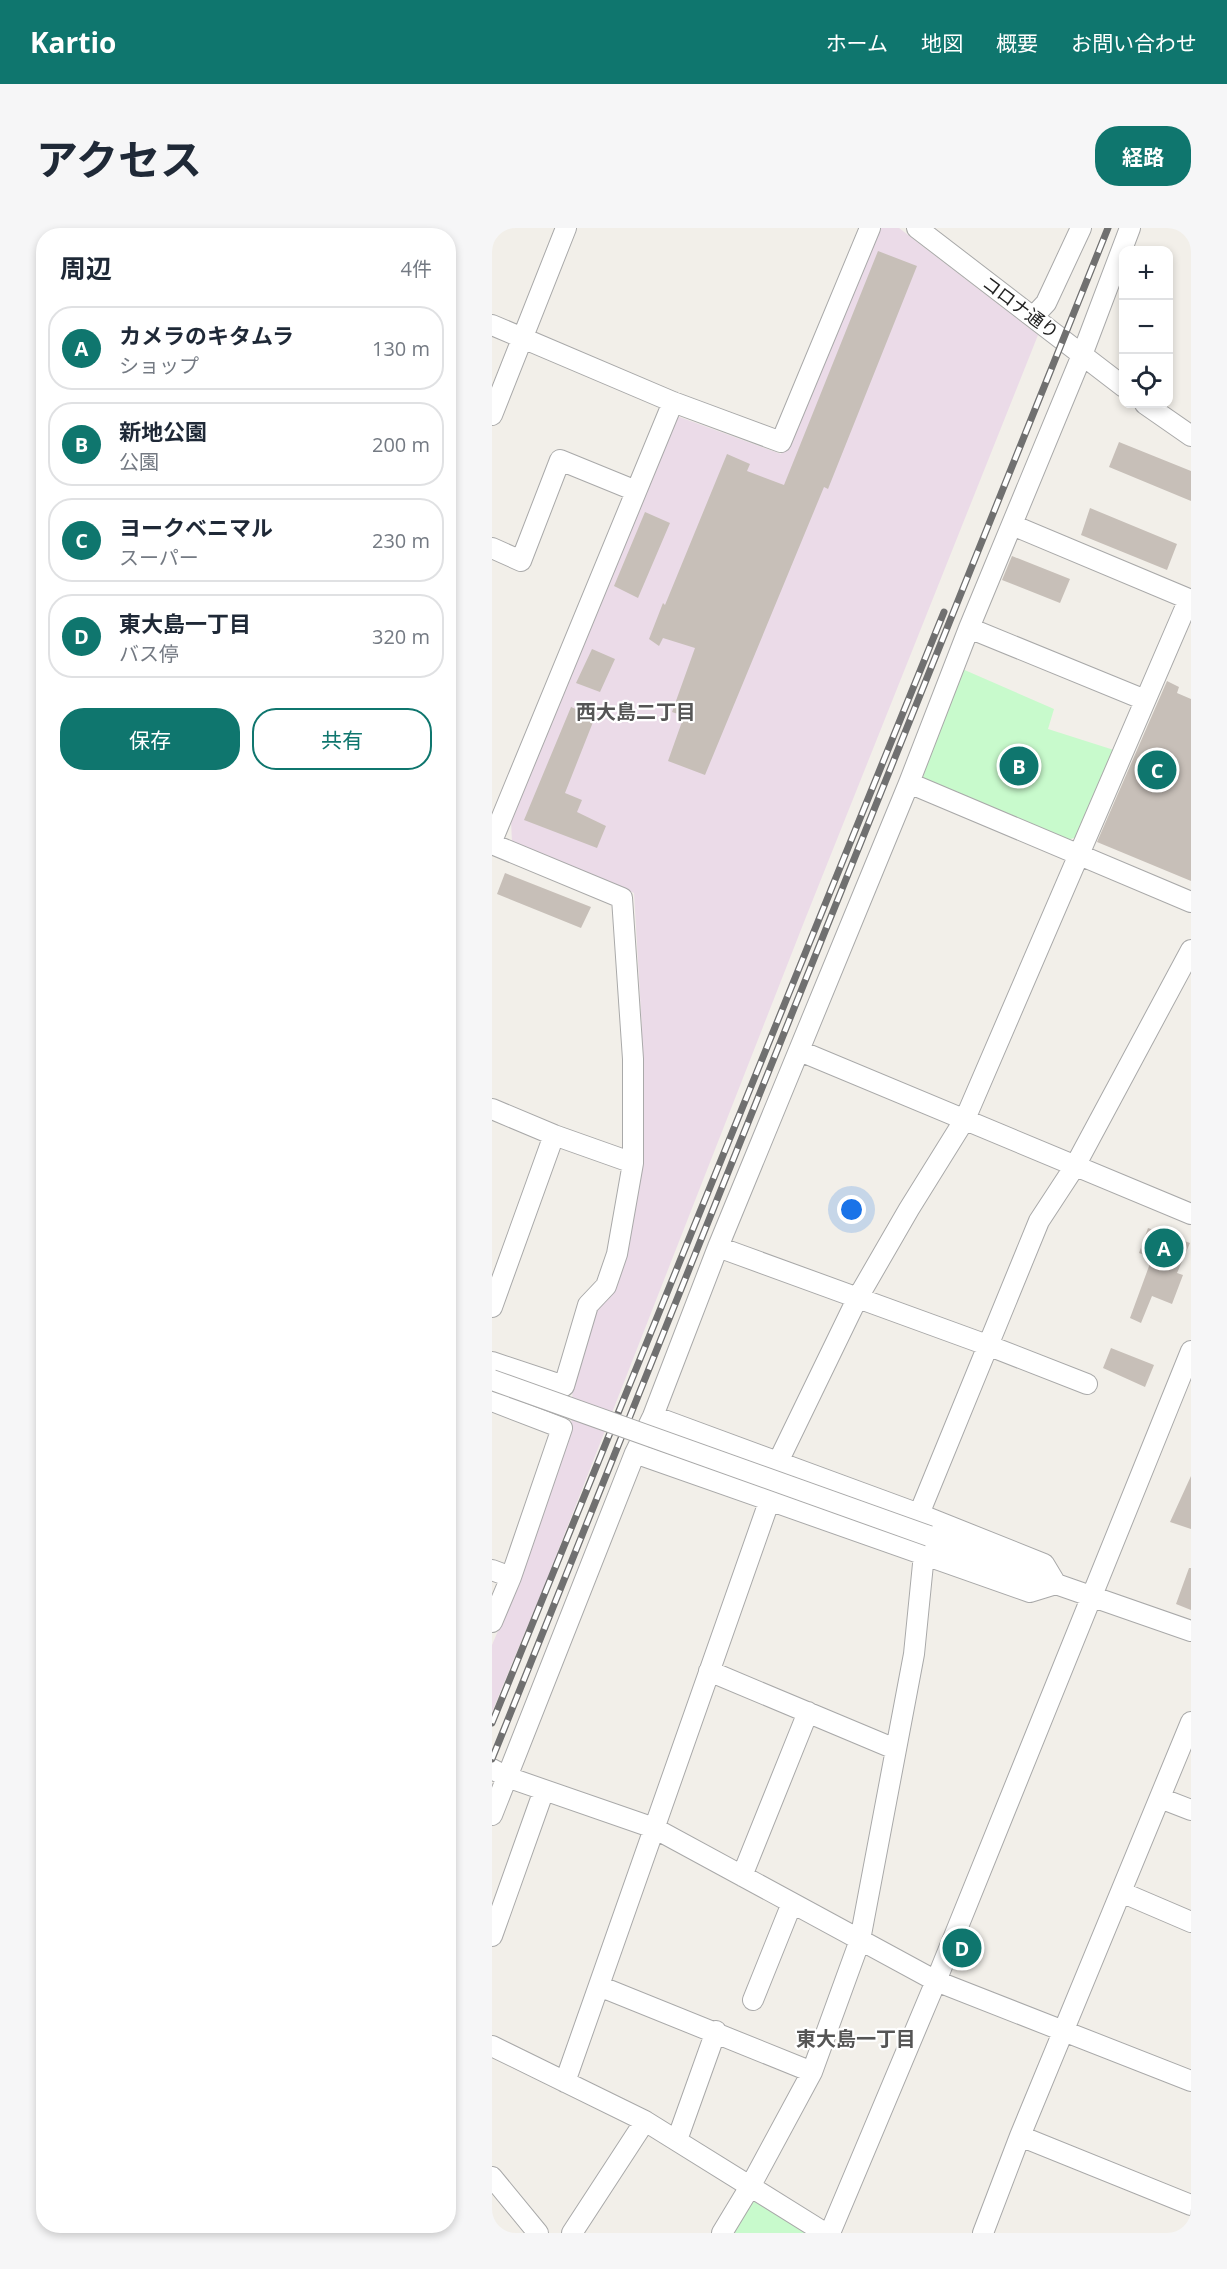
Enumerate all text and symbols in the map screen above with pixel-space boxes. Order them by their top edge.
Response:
text: Kartio [30,23,116,61]
text: ホーム [826,29,888,57]
text: 地図 [921,29,963,57]
text: 概要 [996,29,1038,57]
text: お問い合わせ [1071,29,1197,57]
button: 経路 [1095,126,1191,186]
text: アクセス [36,130,202,187]
map controls [1119,246,1173,408]
button: + [1119,246,1173,300]
text: 周辺 [60,250,112,286]
text: 4件 [401,255,432,282]
street label: コロナ通り [978,270,1064,344]
button: − [1119,300,1173,354]
text: カメラのキタムラ [119,320,294,350]
text: A [75,335,88,362]
text: 130 m [372,335,430,362]
text: ショップ [119,352,199,379]
button: locate [1119,354,1173,408]
text: 新地公園 [119,416,207,446]
text: B [75,431,88,458]
text: 200 m [372,431,430,458]
text: 公園 [119,448,159,475]
text: ヨークベニマル [119,512,273,542]
text: C [75,527,88,554]
text: 230 m [372,527,430,554]
text: スーパー [119,544,199,571]
text: 東大島一丁目 [119,608,251,638]
text: D [74,623,89,650]
text: 320 m [372,623,430,650]
text: バス停 [119,640,179,667]
district label: 西大島二丁目 [576,698,696,725]
button: 保存 [60,708,240,770]
button: 共有 [252,708,432,770]
pin: B [1000,744,1038,788]
pin: C [1138,748,1176,792]
your location [837,1195,866,1224]
pin: A [1144,1226,1184,1270]
pin: D [942,1926,982,1970]
district label: 東大島一丁目 [796,2025,916,2052]

